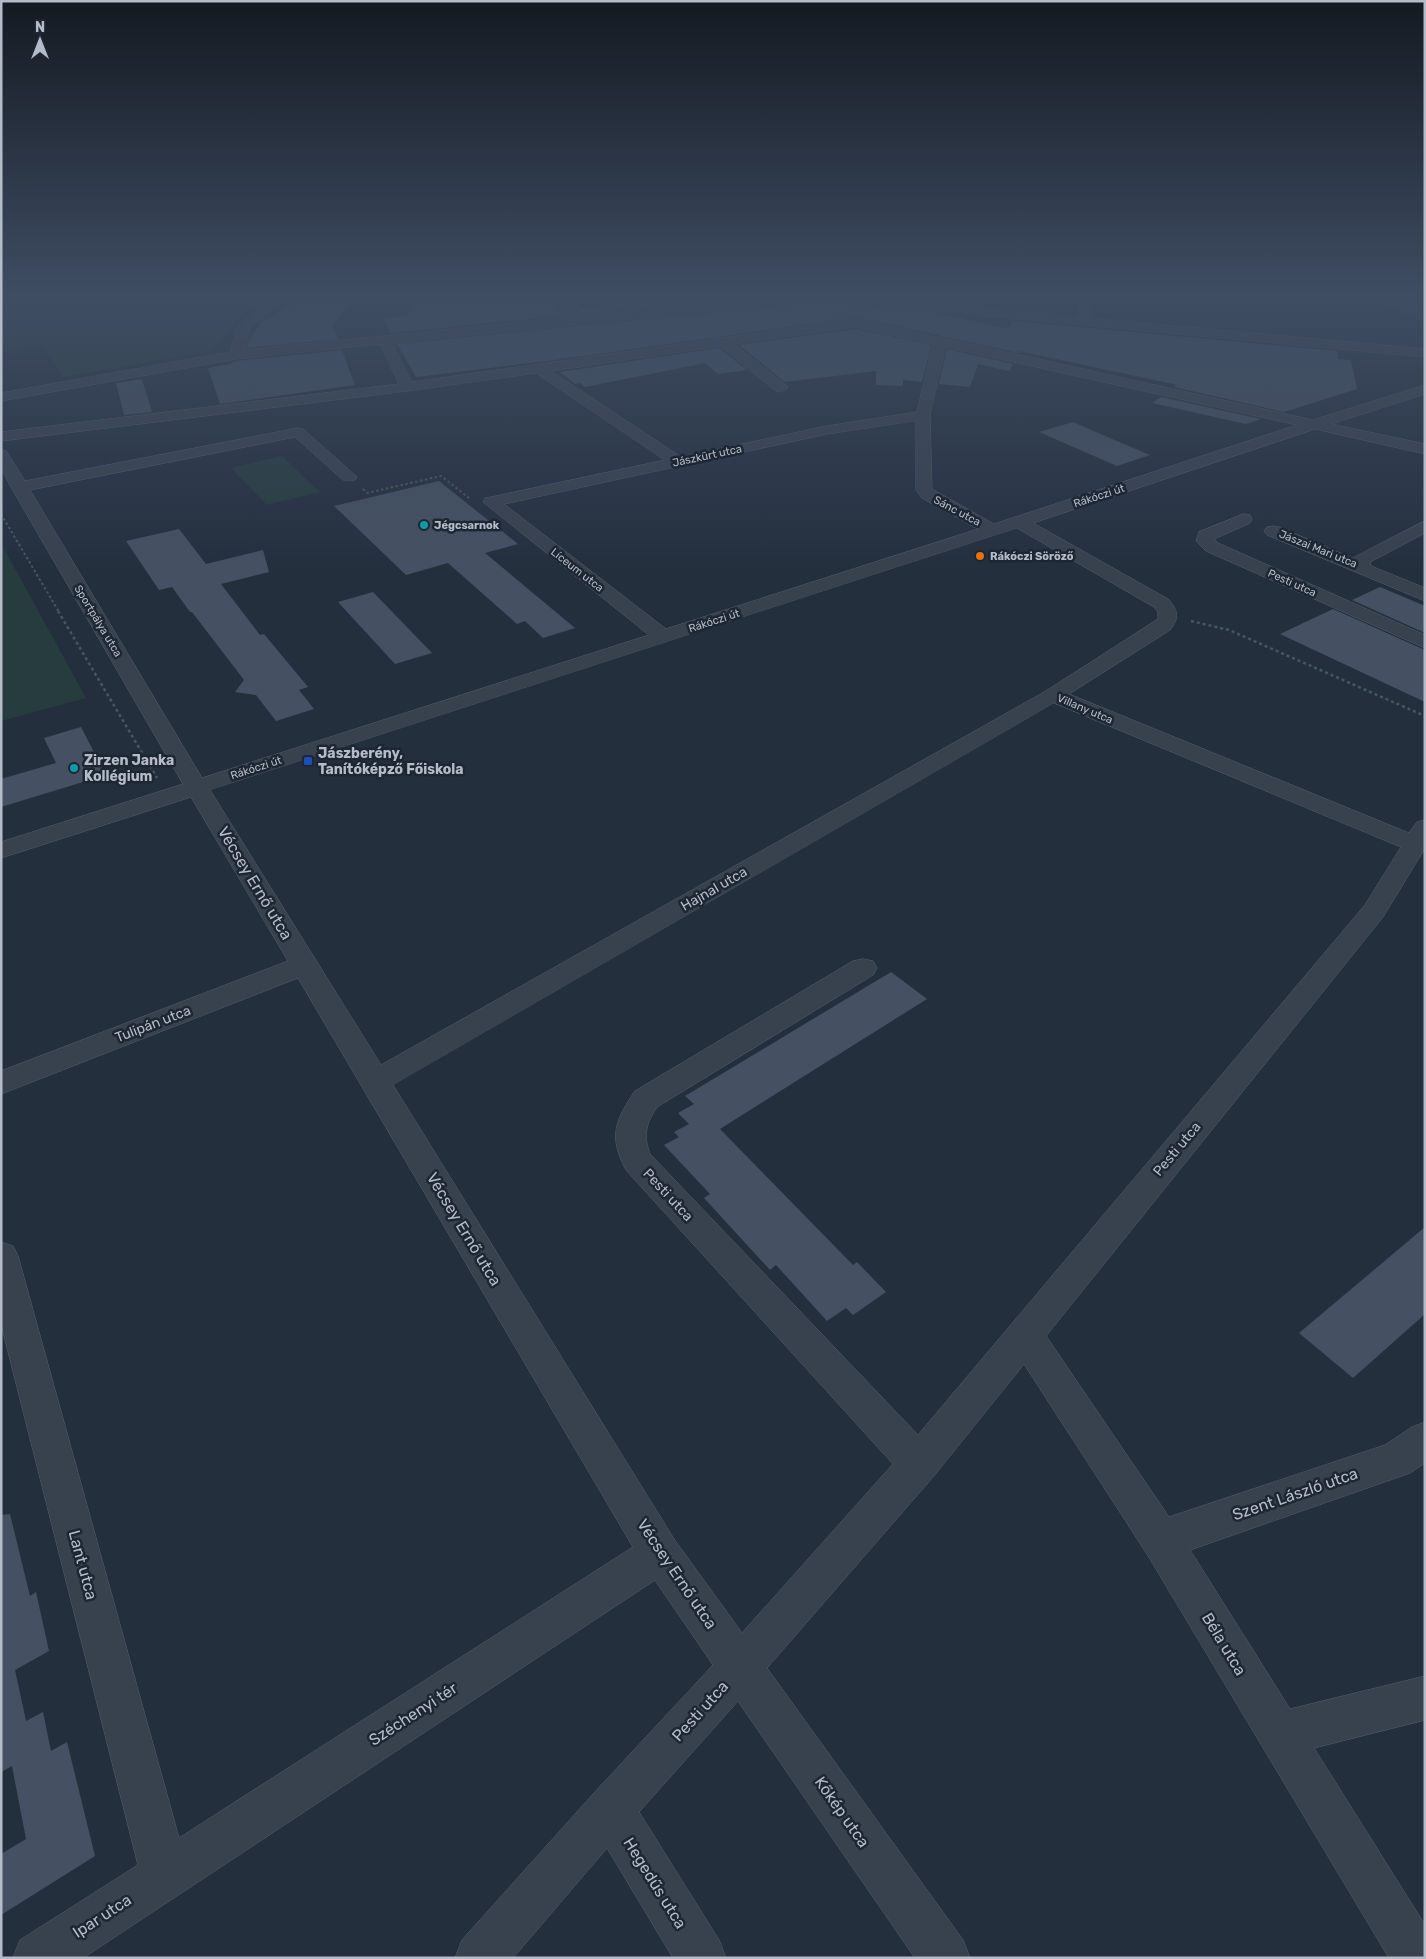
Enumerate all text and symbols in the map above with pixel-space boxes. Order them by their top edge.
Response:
north arrow [15,15,65,65]
text: N [35,19,45,36]
street label: Jászkürt utca [671,442,743,470]
street label: Rákóczi út [1072,481,1127,510]
street label: Sánc utca [931,493,983,529]
marker: Jégcsarnok [418,519,430,531]
place label: Jégcsarnok [434,519,500,532]
street label: Jászai Mari utca [1277,527,1359,571]
street label: Líceum utca [548,545,606,595]
marker: Rákóczi Söröző [974,550,986,562]
place label: Rákóczi Söröző [990,550,1074,563]
street label: Pesti utca [1266,567,1318,599]
street label: Sportpálya utca [72,583,124,659]
street label: Rákóczi út [687,606,742,635]
street label: Villany utca [1055,691,1115,727]
place label: Jászberény, Tanítóképző Főiskola [318,745,464,778]
place label: Zirzen Janka Kollégium [84,752,174,785]
street label: Rákóczi út [229,753,284,782]
marker: Jászberény, Tanítóképző Főiskola [302,755,314,767]
marker: Zirzen Janka Kollégium [68,762,80,774]
street label: Vécsey Ernő utca [214,823,296,943]
street label: Hajnal utca [678,863,750,915]
street label: Tulipán utca [113,1002,193,1046]
street label: Pesti utca [1149,1118,1205,1180]
street label: Pesti utca [639,1165,697,1225]
street label: Vécsey Ernő utca [423,1169,505,1289]
street label: Szent László utca [1230,1464,1360,1524]
street label: Vécsey Ernő utca [633,1515,721,1633]
street label: Lant utca [65,1528,101,1602]
street label: Béla utca [1198,1609,1250,1679]
street label: Pesti utca [668,1677,732,1745]
street label: Széchenyi tér [365,1678,461,1750]
street label: Kőkép utca [811,1773,873,1851]
street label: Hegedűs utca [619,1834,691,1932]
street label: Ipar utca [69,1890,135,1942]

